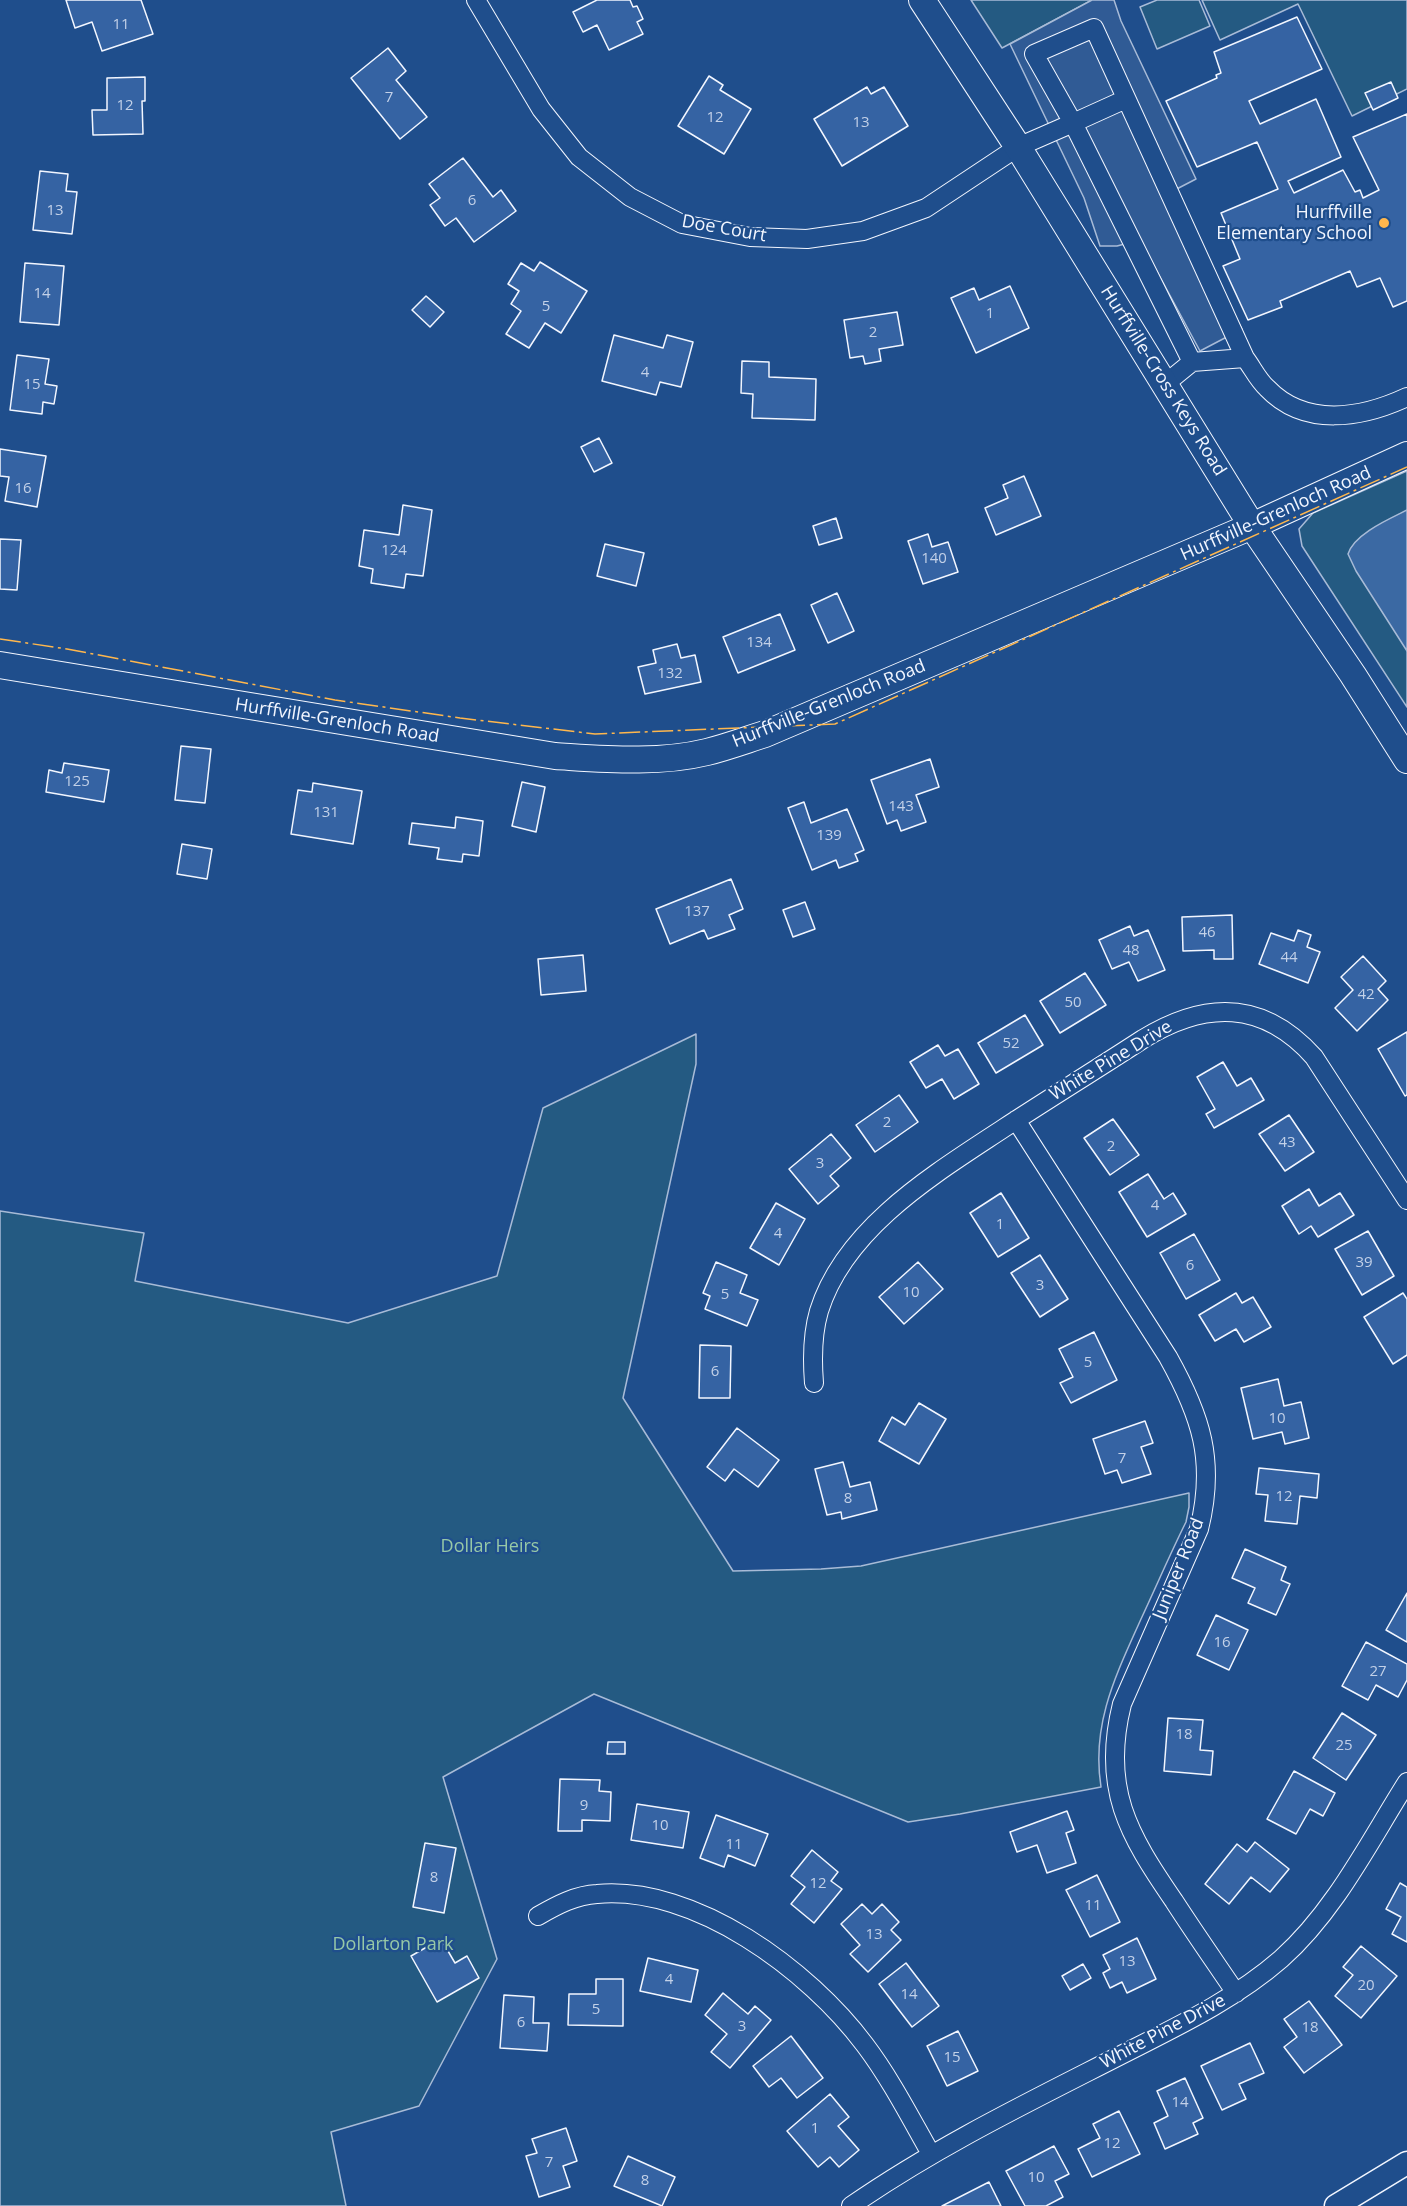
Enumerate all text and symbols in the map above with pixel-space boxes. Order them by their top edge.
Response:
house number: 11 [112,16,130,34]
house number: 7 [385,89,393,107]
house number: 12 [116,97,134,115]
house number: 12 [706,109,724,127]
house number: 13 [852,114,870,132]
house number: 6 [468,192,476,210]
house number: 13 [46,202,64,220]
place label: Hurffville Elementary School [1216,202,1372,244]
street label: Doe Court [680,211,768,247]
marker: Hurffville Elementary School [1377,216,1391,230]
street label: Hurffville-Cross Keys Road [1096,282,1230,480]
house number: 14 [33,285,51,303]
house number: 5 [542,298,550,316]
house number: 1 [986,305,994,323]
house number: 2 [869,324,877,342]
house number: 4 [641,364,649,382]
house number: 15 [23,376,41,394]
street label: Hurffville-Grenloch Road [1177,462,1375,566]
house number: 16 [14,480,32,498]
house number: 124 [381,542,407,560]
house number: 140 [921,550,947,568]
house number: 134 [746,634,772,652]
street label: Hurffville-Grenloch Road [729,655,929,753]
house number: 132 [657,665,683,683]
street label: Hurffville-Grenloch Road [233,694,441,748]
house number: 125 [64,773,90,791]
house number: 143 [888,798,914,816]
house number: 131 [313,804,339,822]
house number: 139 [816,827,842,845]
house number: 137 [684,903,710,921]
house number: 46 [1198,924,1216,942]
house number: 48 [1122,942,1140,960]
house number: 44 [1280,949,1298,967]
house number: 42 [1357,986,1375,1004]
house number: 50 [1064,994,1082,1012]
street label: White Pine Drive [1046,1016,1176,1106]
house number: 52 [1002,1035,1020,1053]
house number: 2 [883,1114,891,1132]
house number: 43 [1278,1134,1296,1152]
house number: 2 [1107,1138,1115,1156]
house number: 3 [816,1155,824,1173]
house number: 4 [1151,1197,1159,1215]
house number: 1 [996,1216,1004,1234]
house number: 4 [774,1225,782,1243]
house number: 39 [1355,1254,1373,1272]
house number: 6 [1186,1257,1194,1275]
house number: 3 [1036,1277,1044,1295]
house number: 10 [902,1284,920,1302]
house number: 5 [721,1286,729,1304]
house number: 5 [1084,1354,1092,1372]
house number: 6 [711,1363,719,1381]
house number: 10 [1268,1410,1286,1428]
house number: 7 [1118,1450,1126,1468]
house number: 12 [1275,1488,1293,1506]
house number: 8 [844,1490,852,1508]
street label: Juniper Road [1149,1515,1209,1623]
park label: Dollar Heirs [441,1536,539,1558]
house number: 16 [1213,1634,1231,1652]
house number: 27 [1369,1663,1387,1681]
house number: 18 [1175,1726,1193,1744]
house number: 25 [1335,1737,1353,1755]
house number: 9 [580,1797,588,1815]
house number: 10 [651,1817,669,1835]
house number: 11 [725,1836,743,1854]
house number: 8 [430,1869,438,1887]
house number: 12 [809,1875,827,1893]
house number: 11 [1084,1897,1102,1915]
house number: 13 [865,1926,883,1944]
park label: Dollarton Park [333,1934,453,1956]
house number: 13 [1118,1953,1136,1971]
house number: 4 [665,1971,673,1989]
house number: 20 [1357,1977,1375,1995]
house number: 14 [900,1986,918,2004]
street label: White Pine Drive [1097,1990,1229,2074]
house number: 5 [592,2001,600,2019]
house number: 6 [517,2014,525,2032]
house number: 3 [738,2018,746,2036]
house number: 18 [1301,2019,1319,2037]
house number: 15 [943,2049,961,2067]
house number: 14 [1171,2094,1189,2112]
house number: 1 [811,2120,819,2138]
house number: 12 [1103,2135,1121,2153]
house number: 7 [545,2154,553,2172]
house number: 10 [1027,2169,1045,2187]
house number: 8 [641,2172,649,2190]

